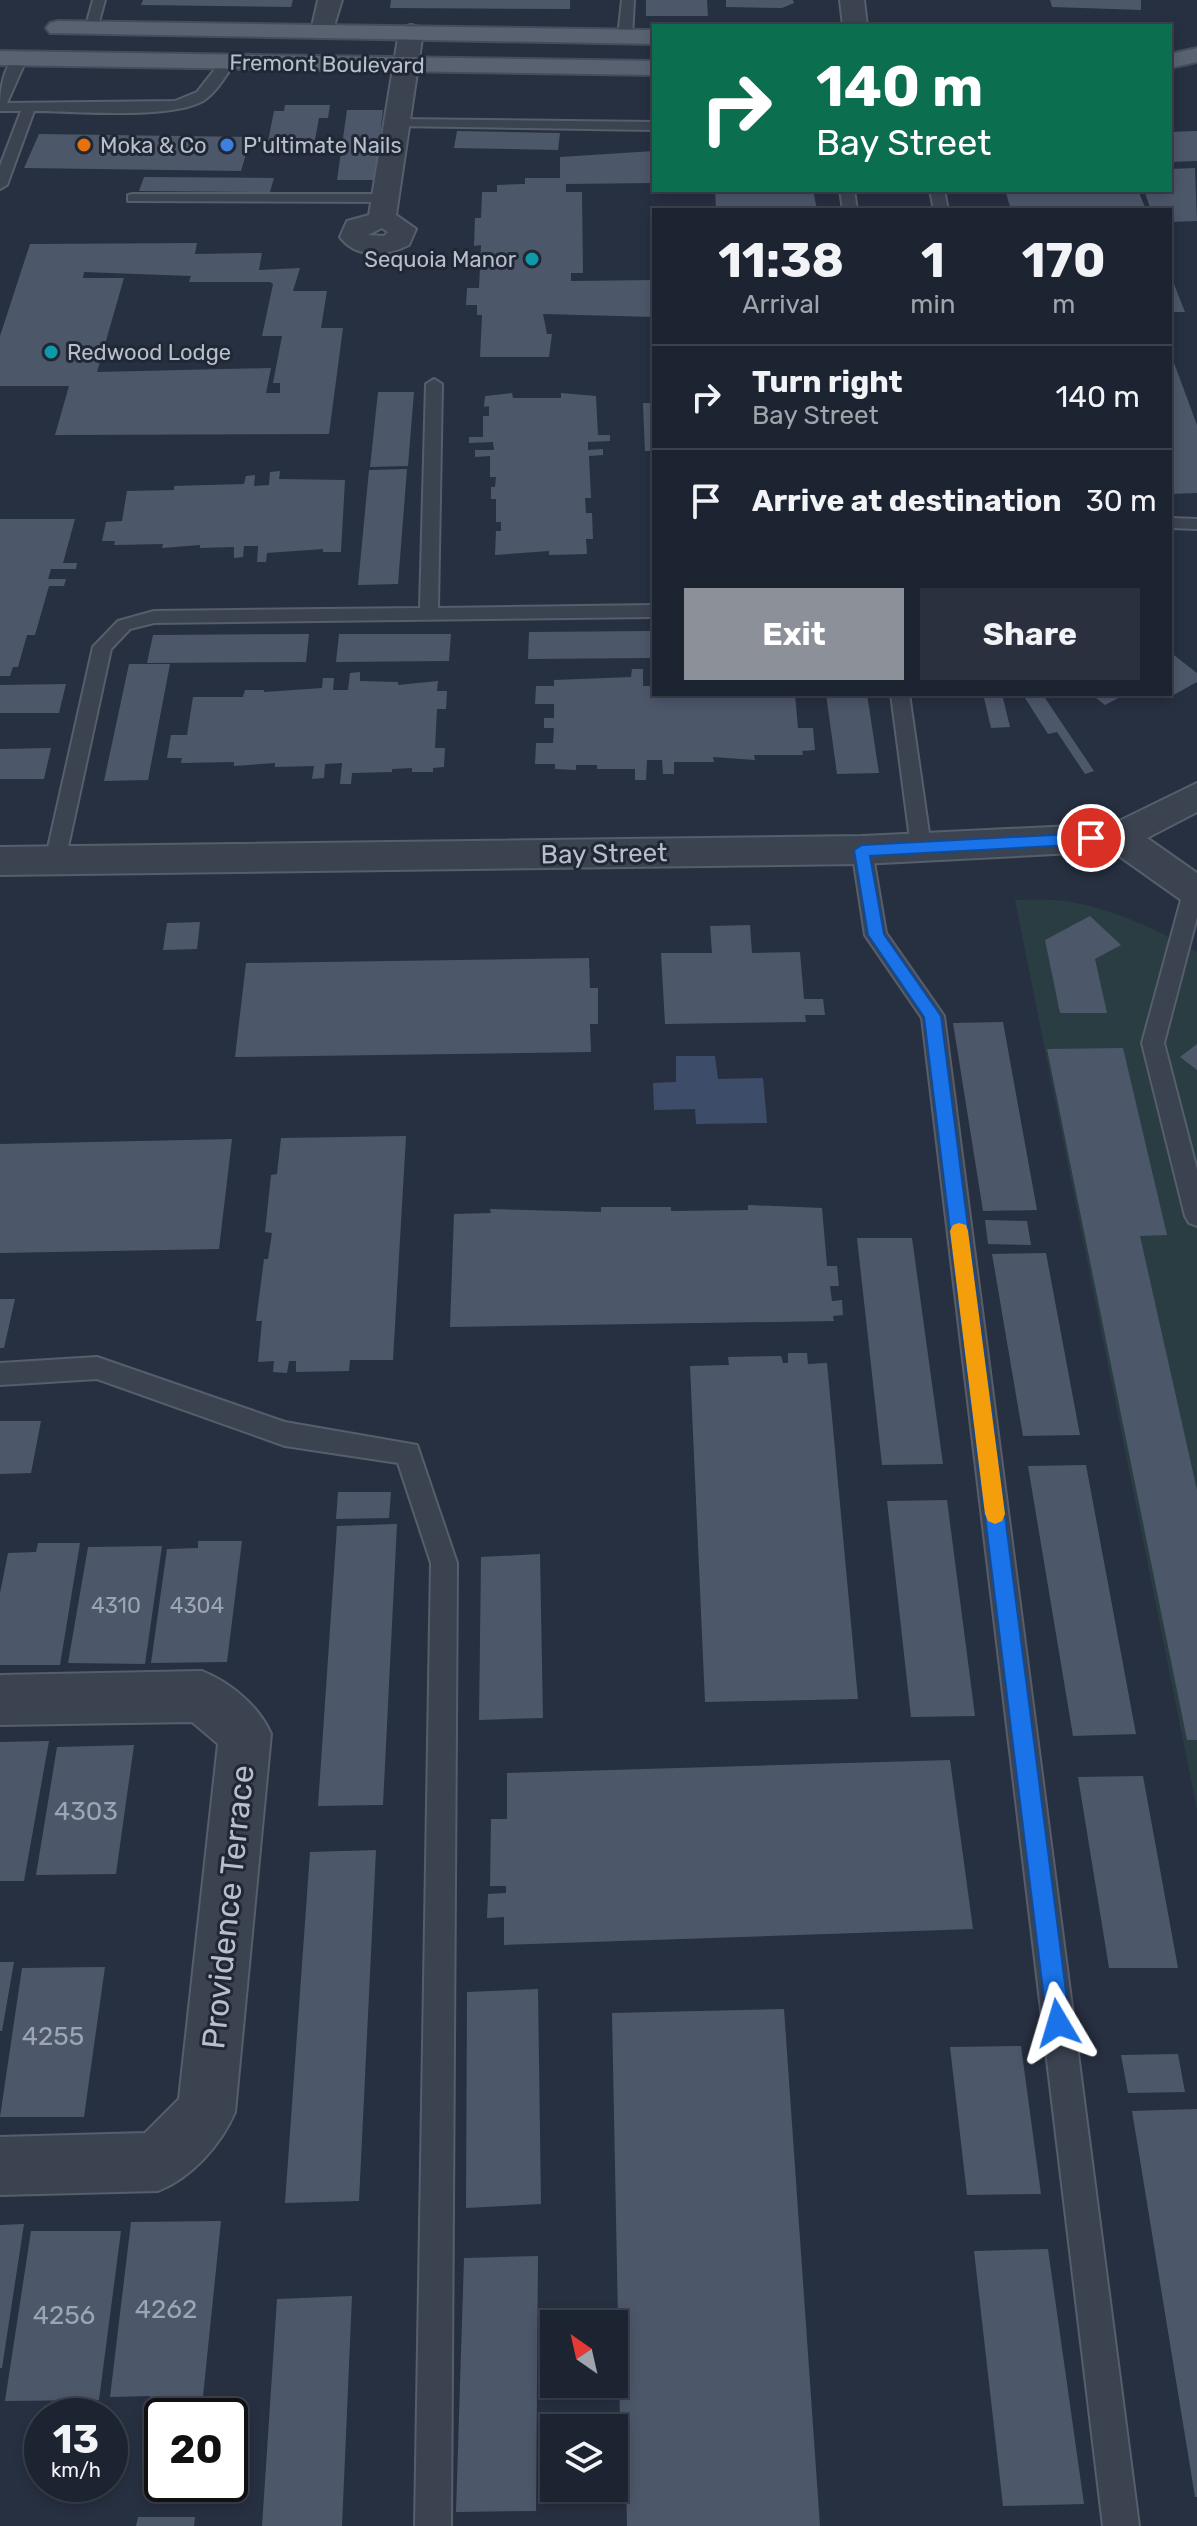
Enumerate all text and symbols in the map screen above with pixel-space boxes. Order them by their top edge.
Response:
street label: Fremont Boulevard [229,49,425,79]
text: 140 m [816,54,983,120]
icon: right [684,56,788,160]
text: Bay Street [816,121,991,164]
place label: Moka & Co [100,132,207,159]
place label: P'ultimate Nails [243,132,402,159]
marker: Moka & Co [75,136,93,154]
marker: P'ultimate Nails [218,136,236,154]
text: 11:38 [718,232,844,289]
text: 1 [921,232,945,289]
text: 170 [1022,232,1106,289]
place label: Sequoia Manor [364,246,517,273]
marker: Sequoia Manor [523,250,541,268]
text: Arrival [742,289,820,320]
text: min [910,289,956,320]
text: m [1052,289,1075,320]
place label: Redwood Lodge [67,339,231,366]
marker: Redwood Lodge [42,343,60,361]
text: Turn right [752,364,903,400]
icon: right [684,375,728,419]
text: 140 m [1055,379,1140,415]
text: Bay Street [752,400,879,431]
icon: arrive [684,479,728,523]
text: Arrive at destination [752,483,1062,519]
text: 30 m [1086,483,1157,519]
button: Exit [684,588,904,680]
button: Share [920,588,1140,680]
pin [1057,804,1125,872]
icon: arrive [1069,816,1113,860]
street label: Bay Street [540,837,668,871]
house number: 4310 [91,1592,141,1619]
house number: 4304 [170,1592,224,1619]
street label: Providence Terrace [194,1763,262,2051]
house number: 4303 [54,1796,118,1827]
position arrow [1016,1981,1100,2065]
house number: 4255 [22,2021,84,2052]
house number: 4262 [135,2294,197,2325]
house number: 4256 [33,2300,95,2331]
north arrow [540,2310,628,2398]
map controls [540,2310,628,2502]
speed limit sign: 20 [144,2398,248,2502]
button: layers [540,2414,628,2502]
text: 13 [53,2416,99,2463]
text: km/h [51,2458,101,2482]

